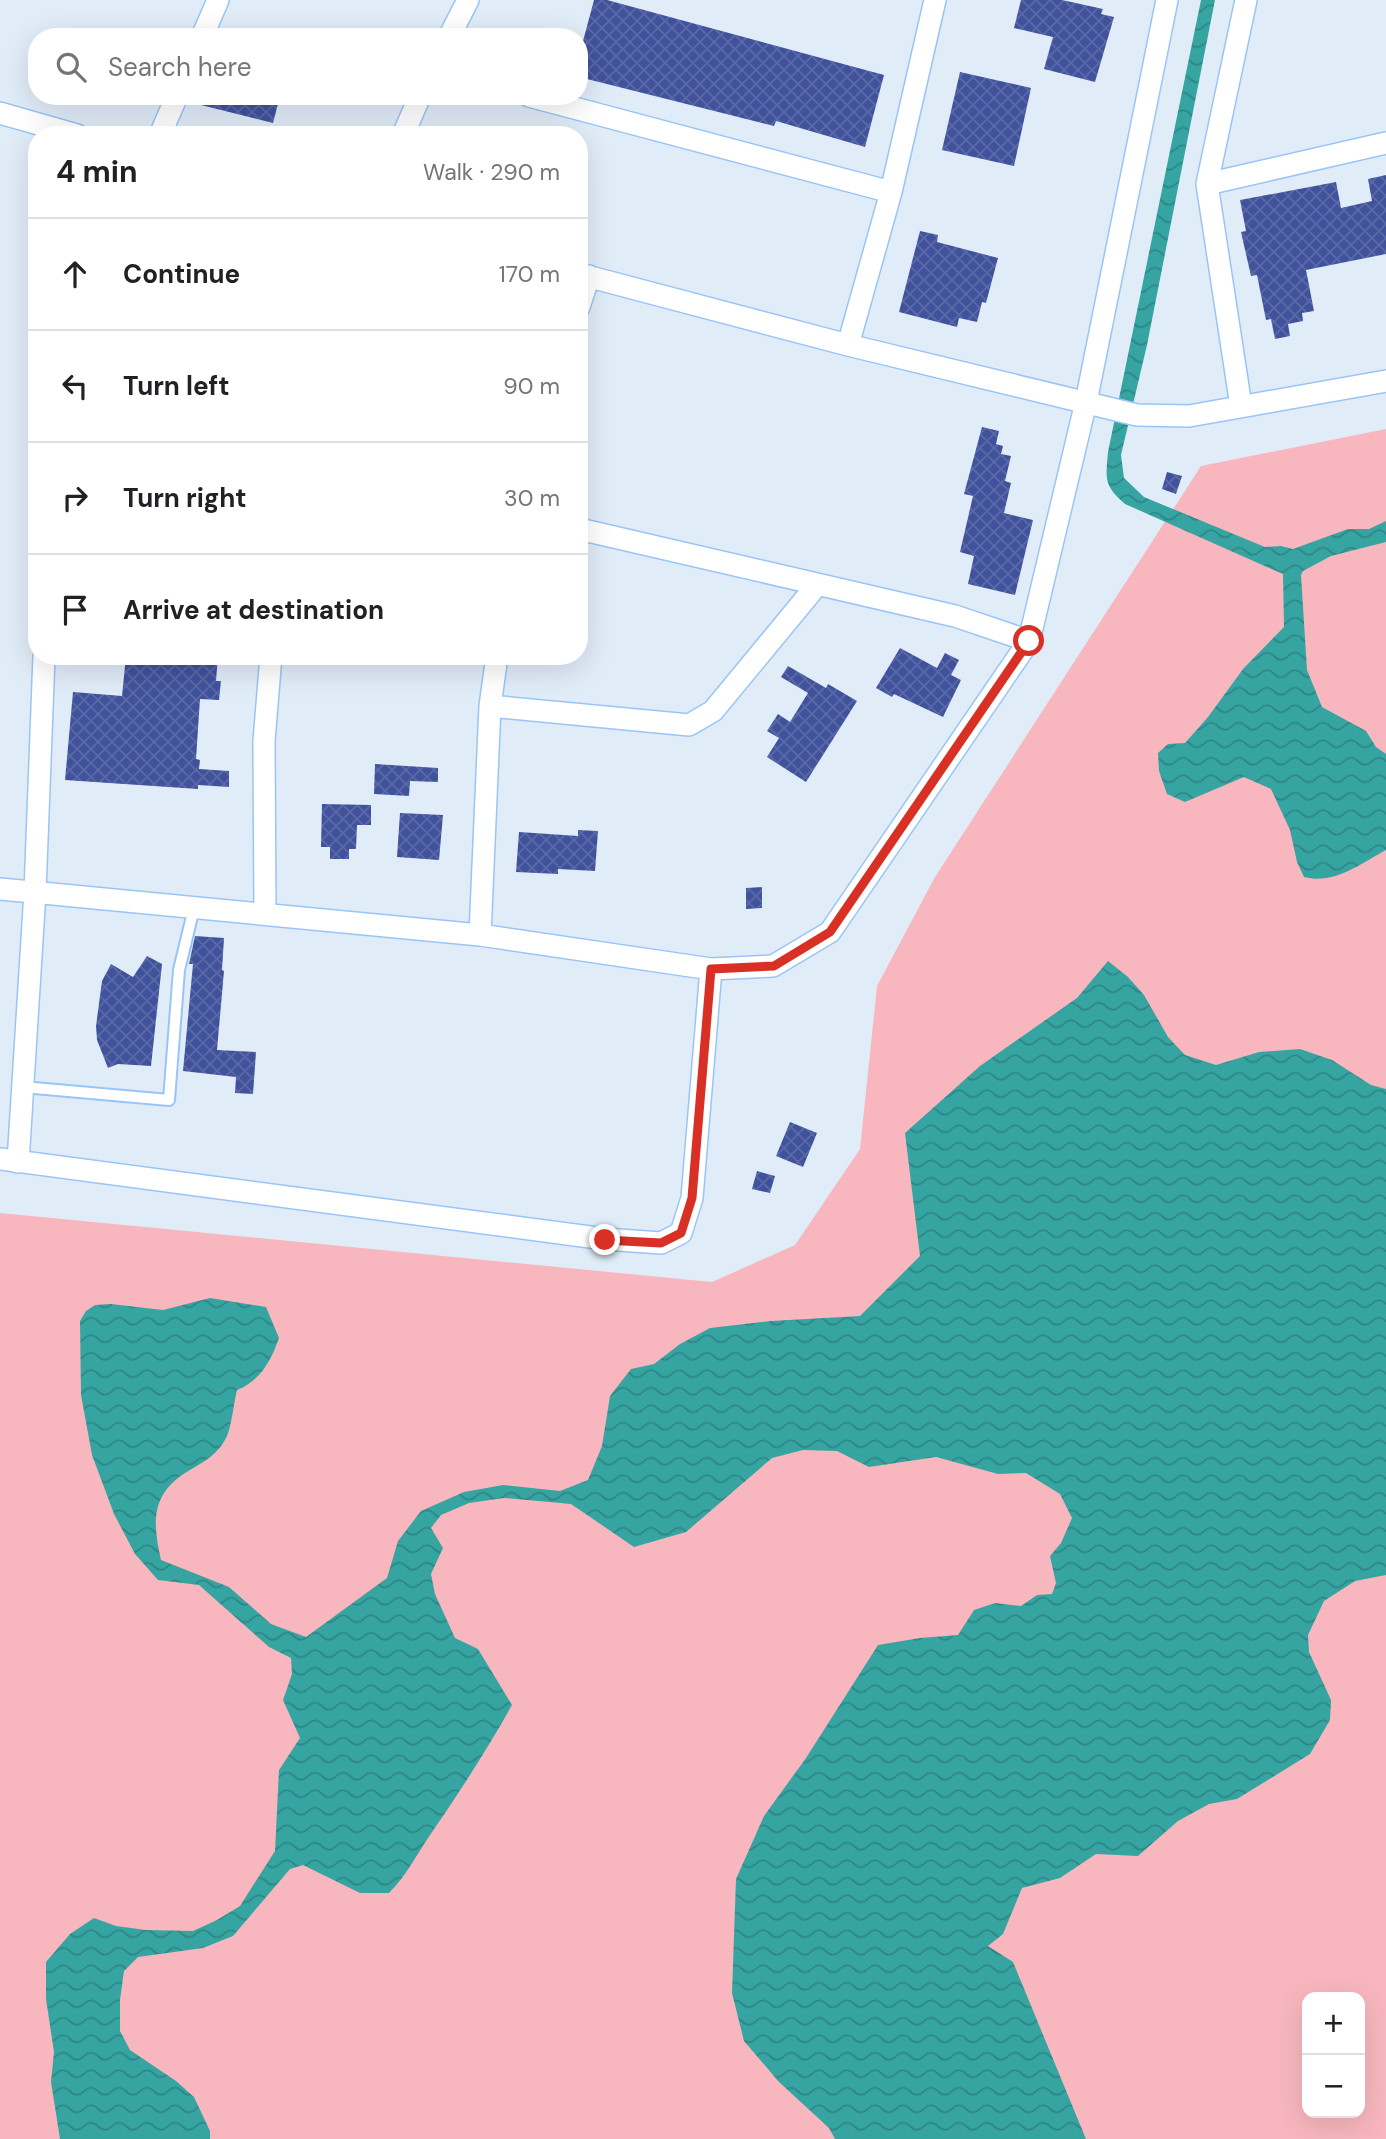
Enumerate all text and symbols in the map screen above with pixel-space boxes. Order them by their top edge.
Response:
search box [28,28,588,105]
icon: search [52,48,90,86]
text: Search here [108,50,251,84]
text: 4 min [56,152,138,191]
text: Walk · 290 m [423,157,560,187]
icon: ahead [56,255,94,293]
text: Continue [123,257,240,291]
text: 170 m [499,259,560,289]
icon: left [56,367,94,405]
text: Turn left [123,369,230,403]
text: 90 m [503,371,560,401]
icon: right [56,479,94,517]
text: Turn right [123,481,247,515]
text: 30 m [504,483,560,513]
icon: arrive [56,591,94,629]
text: Arrive at destination [123,593,384,627]
route start [1013,625,1044,656]
route end [589,1224,620,1255]
map controls [1302,1992,1365,2118]
button: + [1302,1992,1365,2055]
button: − [1302,2055,1365,2118]

